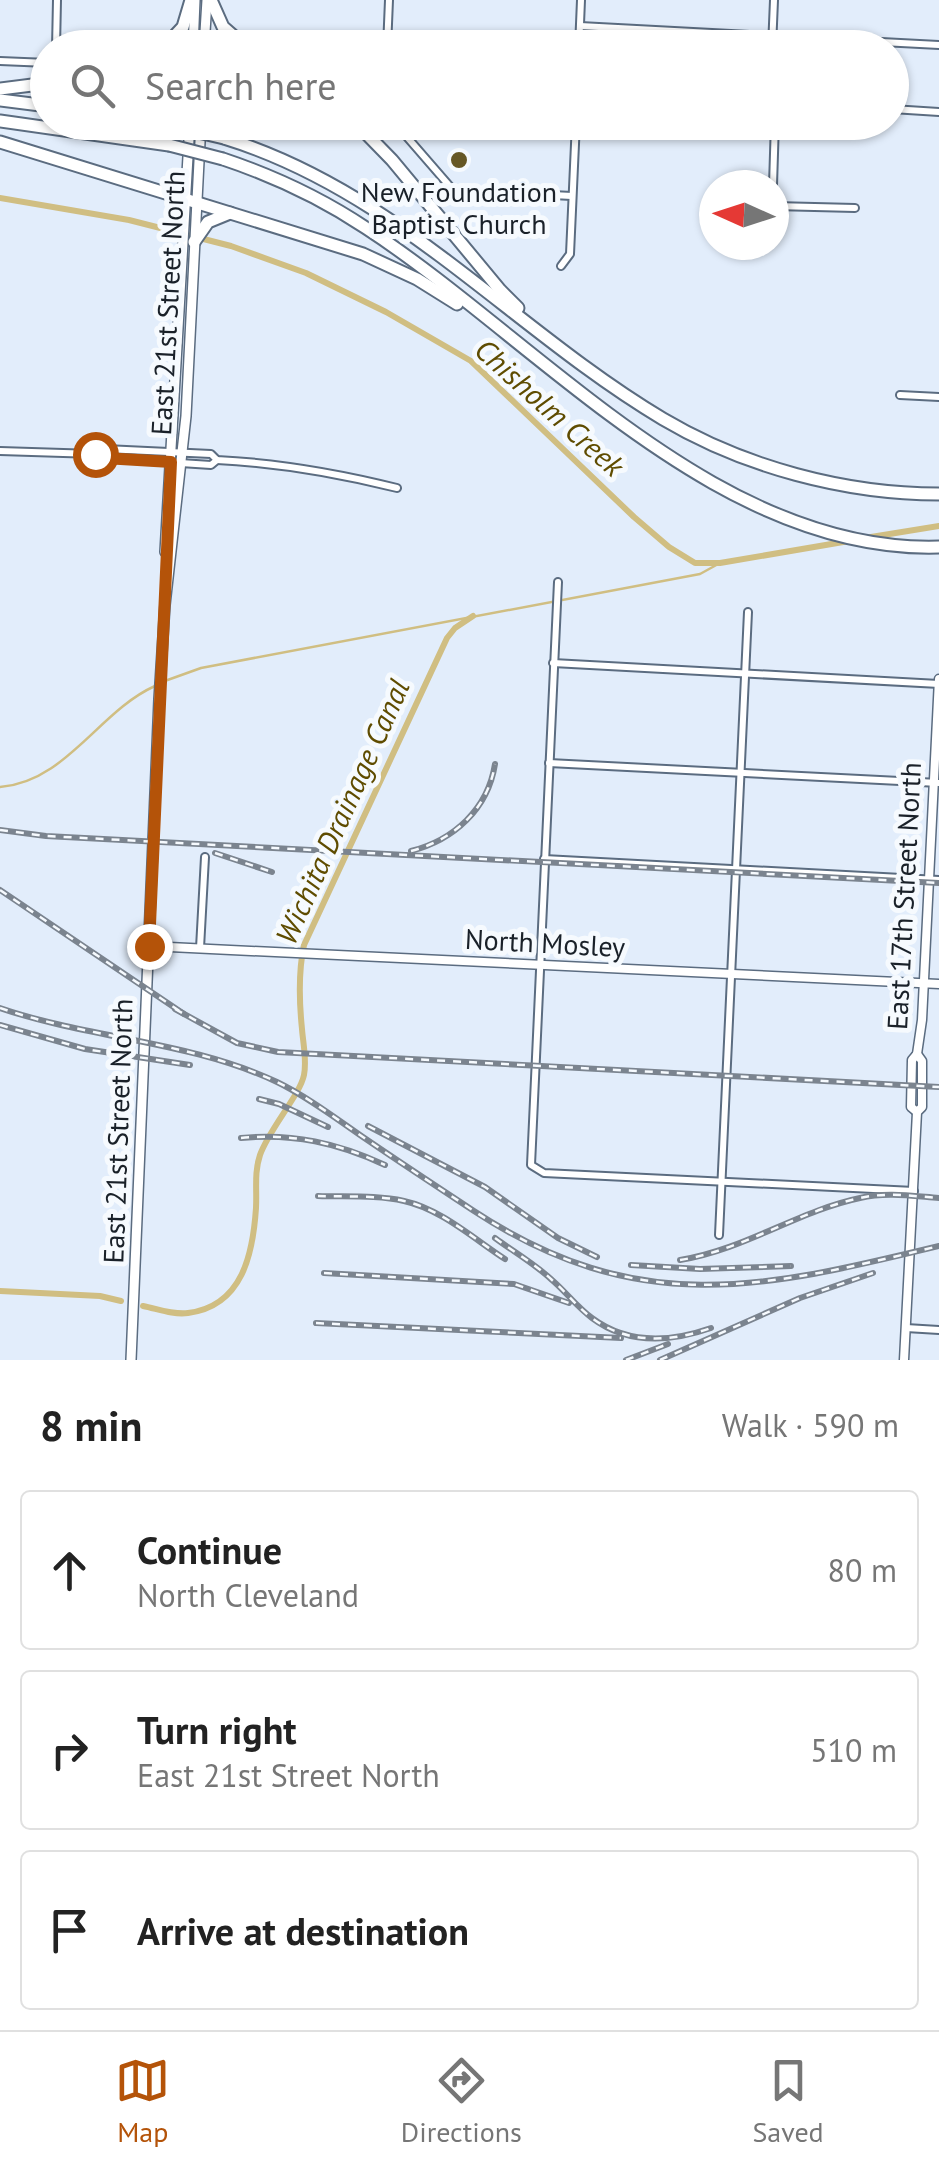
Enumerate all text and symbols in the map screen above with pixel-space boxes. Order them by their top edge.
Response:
search box [30,30,909,140]
icon: search [65,58,120,113]
text: Search here [145,61,337,110]
marker: New Foundation Baptist Church [448,149,470,171]
street label: East 21st Street North [142,170,193,436]
north arrow [699,170,789,260]
place label: New Foundation Baptist Church [361,173,557,242]
water label: Chisholm Creek [467,329,634,485]
route start [73,432,119,478]
water label: Wichita Drainage Canal [266,673,418,950]
street label: East 17th Street North [878,761,929,1031]
street label: North Mosley [464,920,626,965]
route end [127,924,173,970]
street label: East 21st Street North [94,998,141,1264]
text: 8 min [40,1398,142,1453]
text: Walk · 590 m [722,1404,899,1446]
text: Continue [137,1525,282,1574]
icon: ahead [42,1543,97,1598]
text: 80 m [828,1549,897,1591]
text: North Cleveland [137,1574,359,1616]
text: Turn right [137,1705,297,1754]
icon: right [42,1723,97,1778]
text: 510 m [810,1729,897,1771]
text: East 21st Street North [137,1754,440,1796]
icon: arrive [42,1903,97,1958]
text: Arrive at destination [137,1906,469,1955]
tab: Map [115,2053,170,2150]
tab: Directions [401,2053,522,2150]
tab: Saved [752,2053,824,2150]

